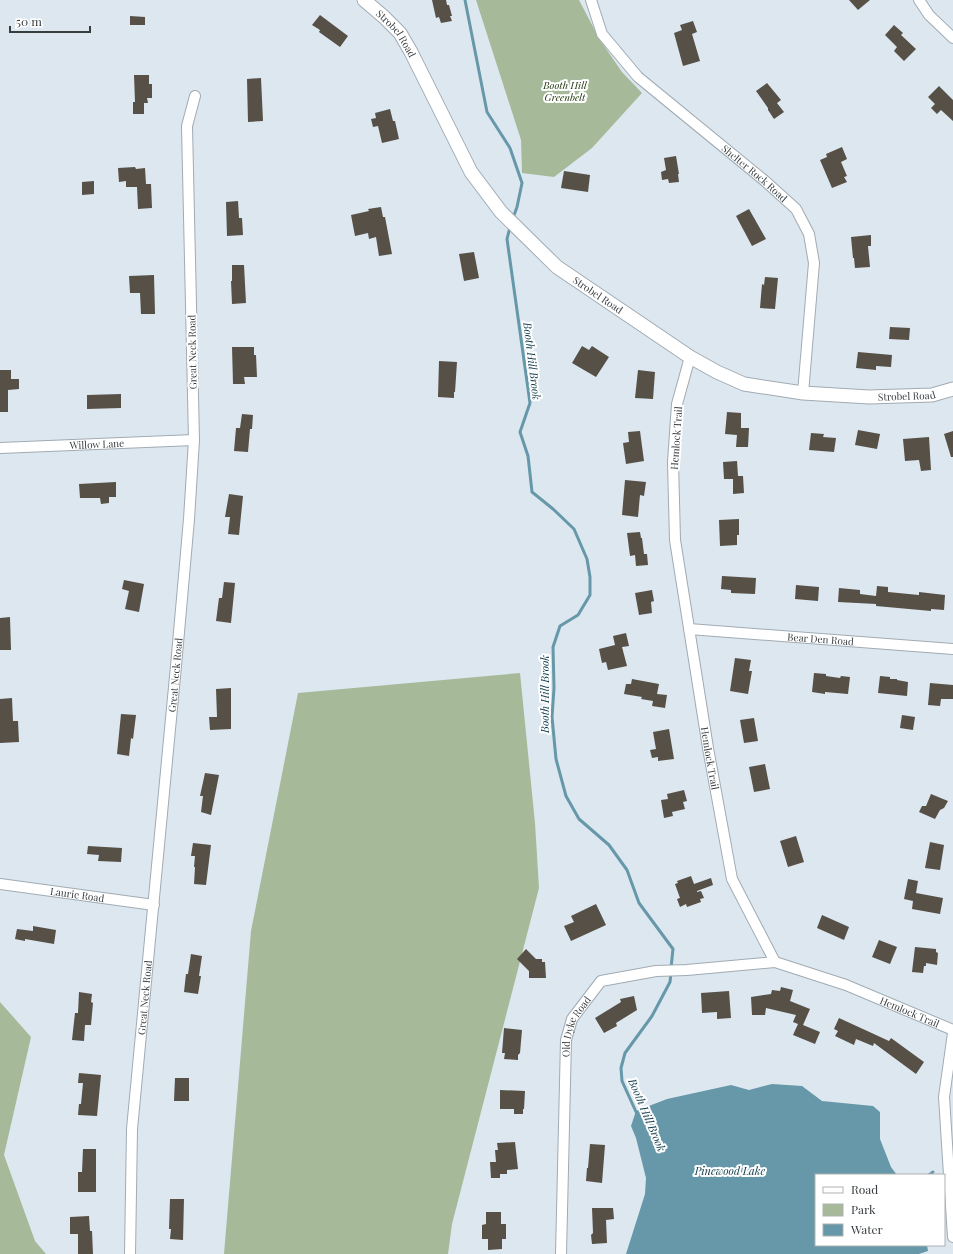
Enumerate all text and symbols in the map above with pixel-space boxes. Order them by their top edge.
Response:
street label: Strobel Road [373,6,420,60]
scale bar [10,8,90,34]
text: 50 m [16,13,42,29]
park label: Booth Hill Greenbelt [542,78,588,104]
street label: Shelter Rock Road [719,141,791,205]
street label: Strobel Road [570,273,626,317]
street label: Great Neck Road [184,314,200,389]
water label: Booth Hill Brook [520,320,545,401]
street label: Strobel Road [878,387,937,404]
street label: Hemlock Trail [667,406,685,470]
street label: Willow Lane [68,436,125,452]
street label: Bear Den Road [787,629,855,648]
street label: Great Neck Road [165,637,185,713]
water label: Booth Hill Brook [537,655,552,734]
street label: Hemlock Trail [698,726,723,791]
street label: Laurie Road [49,884,105,905]
street label: Great Neck Road [134,960,155,1035]
street label: Old Dyke Road [559,993,594,1057]
street label: Hemlock Trail [878,993,942,1031]
water label: Booth Hill Brook [625,1075,670,1154]
water label: Pinewood Lake [694,1163,766,1178]
legend [815,1174,945,1246]
text: Road [851,1181,878,1197]
text: Park [851,1201,876,1217]
text: Water [850,1221,884,1237]

